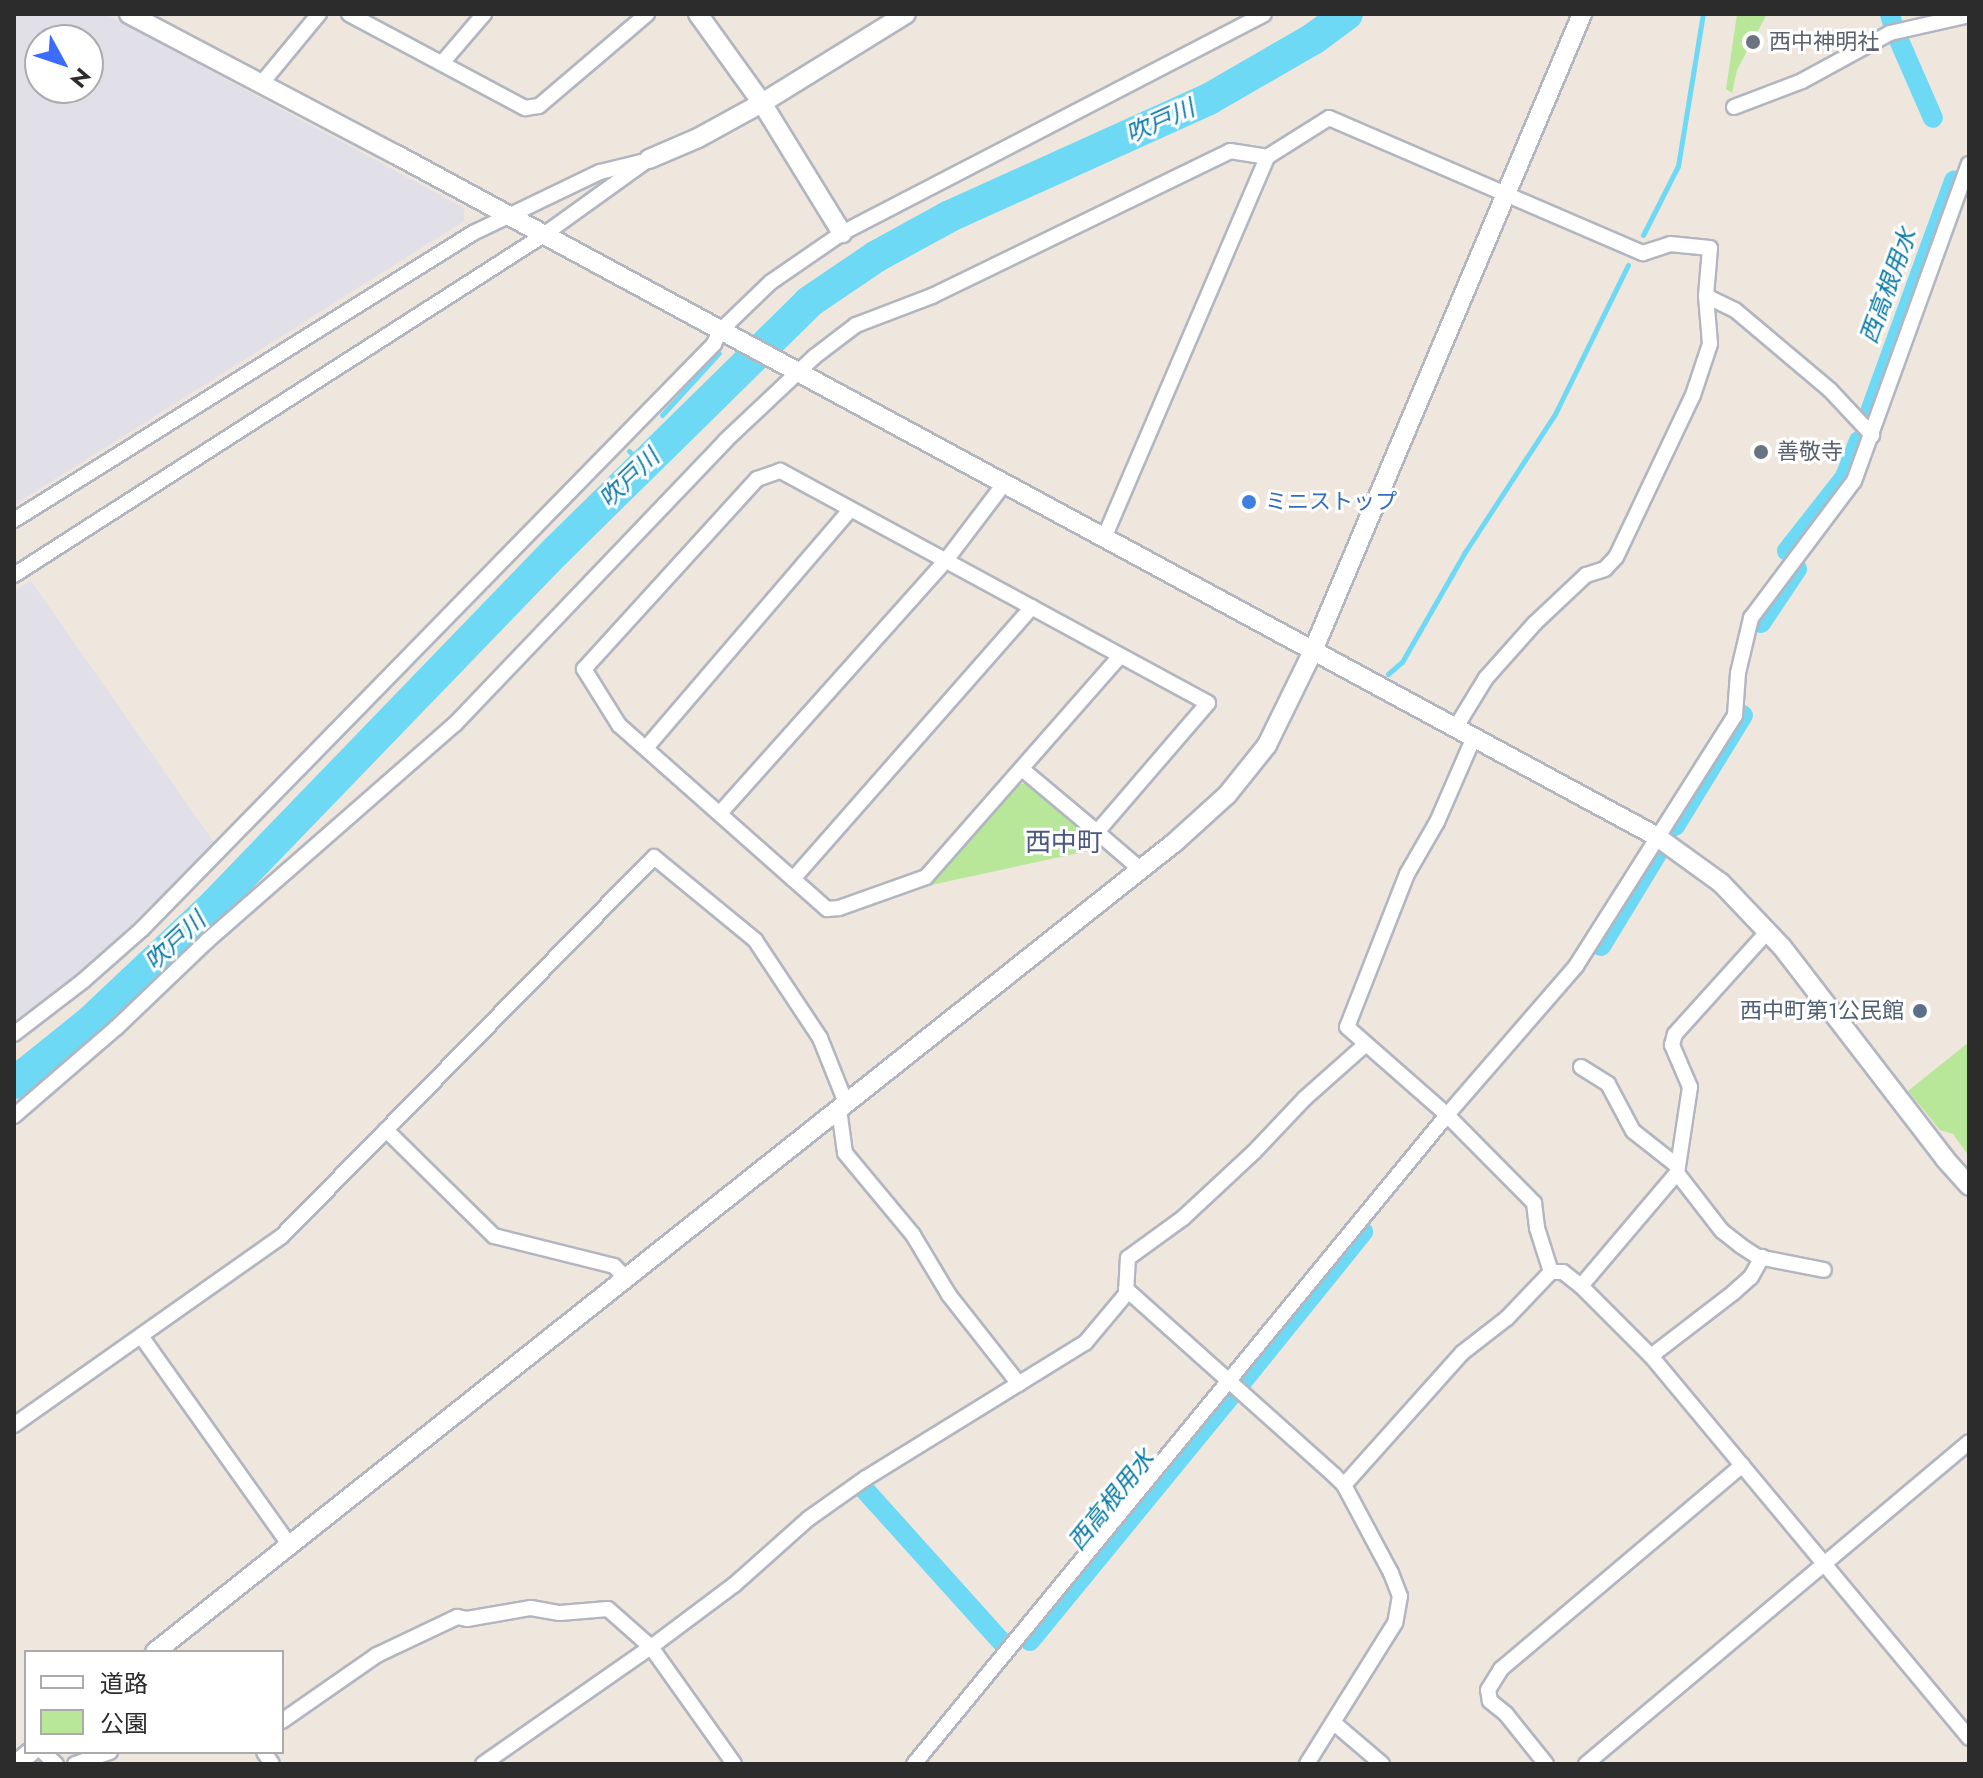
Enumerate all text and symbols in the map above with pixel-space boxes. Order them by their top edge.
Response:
north arrow [24,24,104,104]
place label: 西中神明社 [1769,29,1879,55]
marker: 西中神明社 [1744,33,1762,51]
text: N [63,61,99,95]
water label: 吹戸川 [1121,93,1199,149]
water label: 西高根用水 [1854,225,1922,347]
place label: 善敬寺 [1777,439,1843,465]
water label: 吹戸川 [593,443,665,513]
marker: 善敬寺 [1752,443,1770,461]
place label: ミニストップ [1265,489,1397,515]
marker: ミニストップ [1240,493,1258,511]
district label: 西中町 [1025,827,1103,859]
water label: 吹戸川 [139,906,211,976]
place label: 西中町第1公民館 [1740,998,1904,1024]
marker: 西中町第1公民館 [1911,1002,1929,1020]
water label: 西高根用水 [1062,1444,1160,1556]
legend [24,1650,284,1754]
text: 道路 [100,1666,148,1701]
text: 公園 [100,1706,148,1741]

